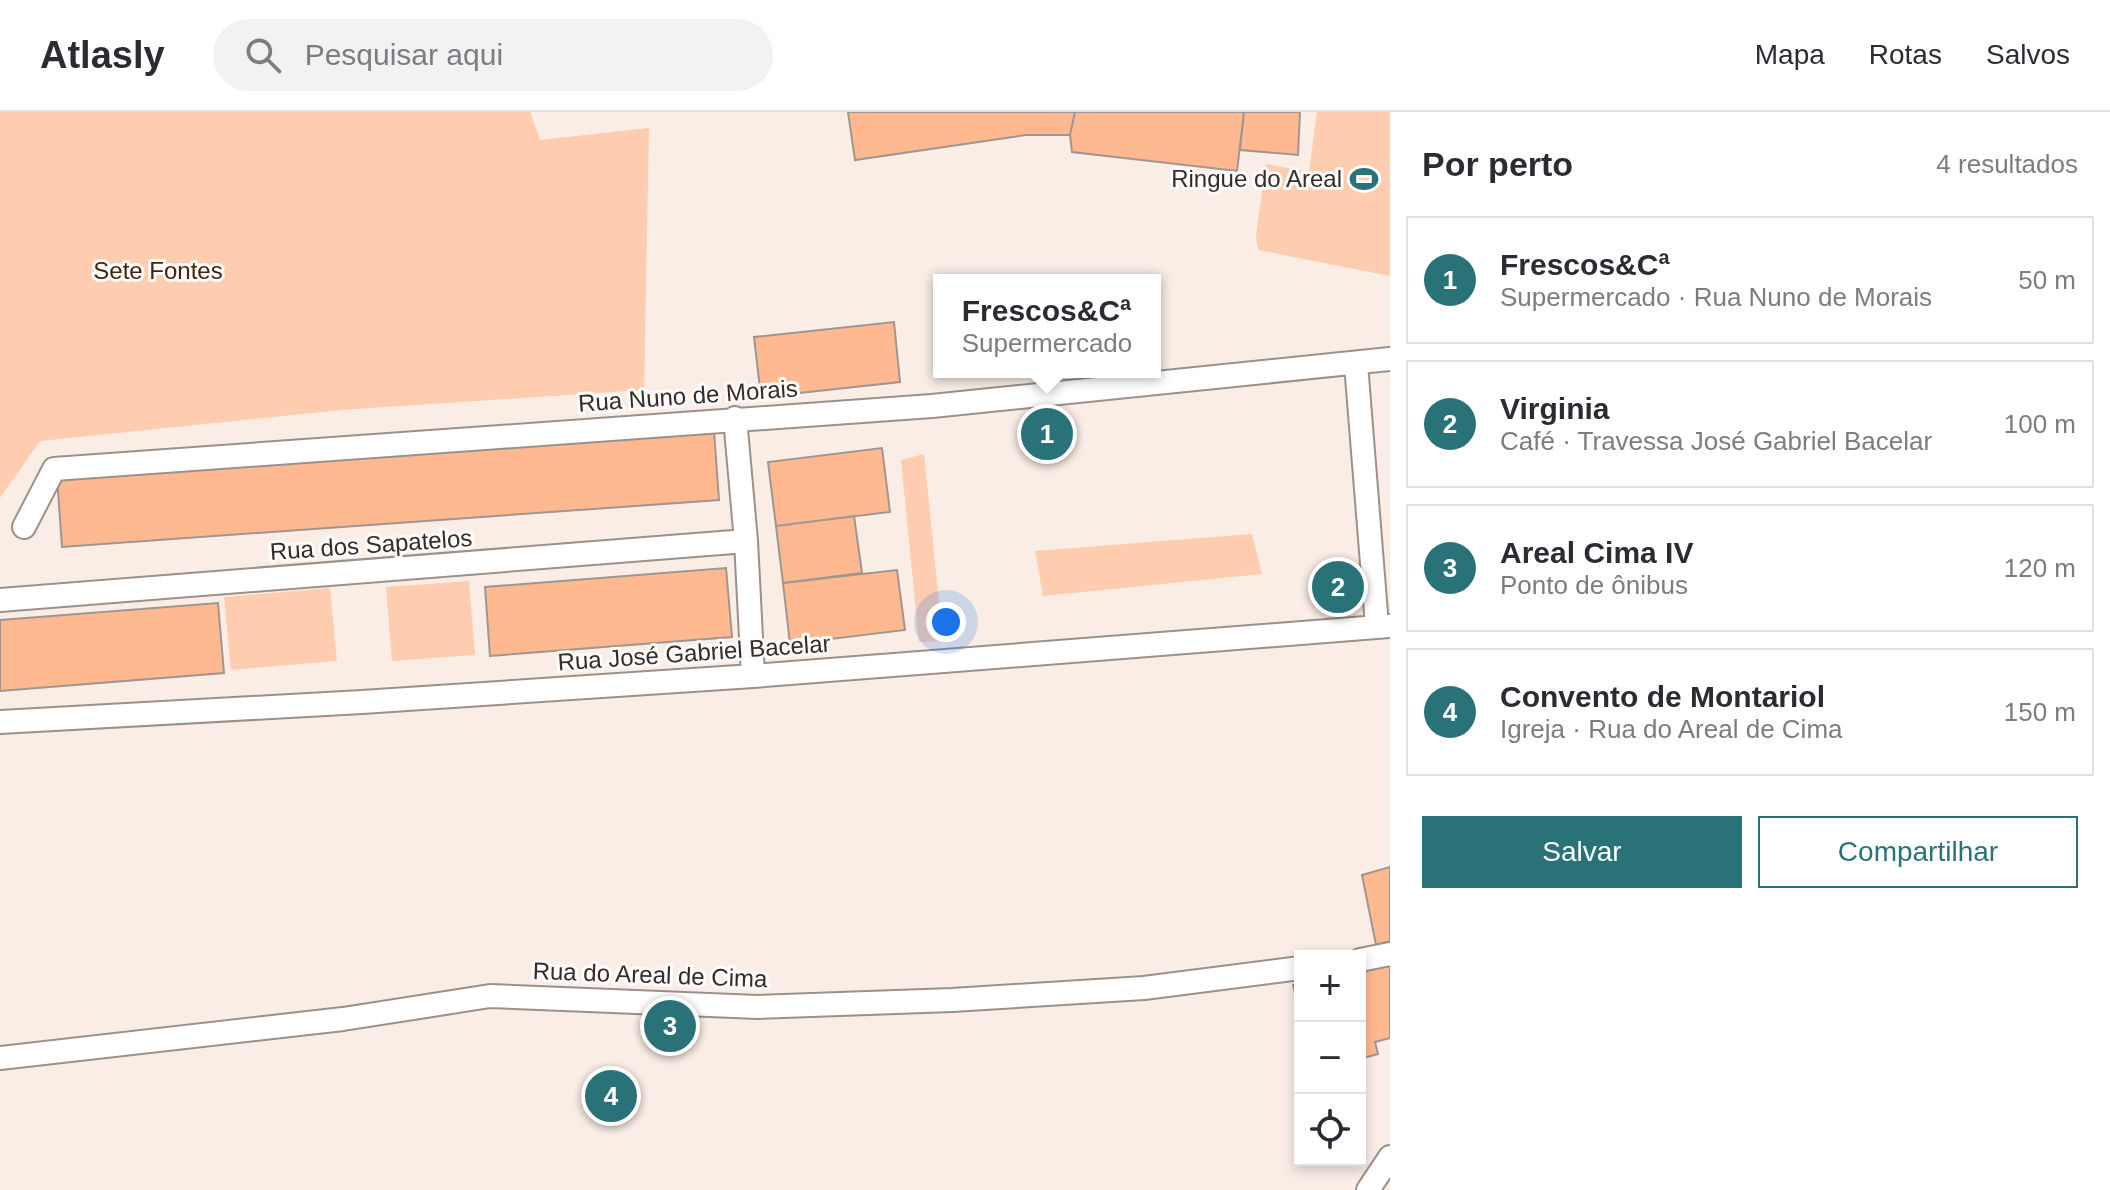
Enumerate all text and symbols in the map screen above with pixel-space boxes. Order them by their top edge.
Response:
search box [213,19,773,91]
icon: search [241,33,285,77]
text: Atlasly [40,34,165,76]
text: Pesquisar aqui [305,38,503,71]
text: Mapa [1755,39,1825,70]
text: Rotas [1869,39,1942,70]
text: Salvos [1986,39,2070,70]
text: Por perto [1422,145,1573,183]
text: 4 resultados [1936,149,2078,179]
sports icon: Ringue do Areal [1349,164,1379,194]
place label: Ringue do Areal [1171,165,1342,192]
text: Frescos&Cª [1500,248,1670,281]
park label: Sete Fontes [93,257,223,284]
text: 1 [1443,265,1457,295]
text: 50 m [2018,265,2076,295]
popup [933,274,1161,378]
text: Supermercado · Rua Nuno de Morais [1500,282,1932,312]
text: Frescos&Cª [962,294,1131,327]
text: Supermercado [962,328,1132,358]
street label: Rua Nuno de Morais [577,374,799,417]
text: Virginia [1500,392,1609,425]
pin: 1 [1021,404,1073,464]
text: 2 [1443,409,1457,439]
text: 100 m [2004,409,2076,439]
text: Café · Travessa José Gabriel Bacelar [1500,426,1932,456]
street label: Rua dos Sapatelos [269,524,473,565]
text: Areal Cima IV [1500,536,1693,569]
text: 3 [1443,553,1457,583]
text: 120 m [2004,553,2076,583]
pin: 2 [1312,557,1364,617]
text: Ponto de ônibus [1500,570,1688,600]
your location [926,602,966,642]
street label: Rua José Gabriel Bacelar [557,629,831,676]
text: Convento de Montariol [1500,680,1825,713]
text: 4 [1443,697,1457,727]
text: 150 m [2004,697,2076,727]
text: Igreja · Rua do Areal de Cima [1500,714,1843,744]
button: Salvar [1422,816,1742,888]
button: Compartilhar [1758,816,2078,888]
map controls [1294,950,1366,1166]
button: + [1294,950,1366,1022]
street label: Rua do Areal de Cima [532,957,768,992]
pin: 3 [644,996,696,1056]
button: − [1294,1022,1366,1094]
pin: 4 [585,1066,637,1126]
button: locate [1294,1094,1366,1166]

